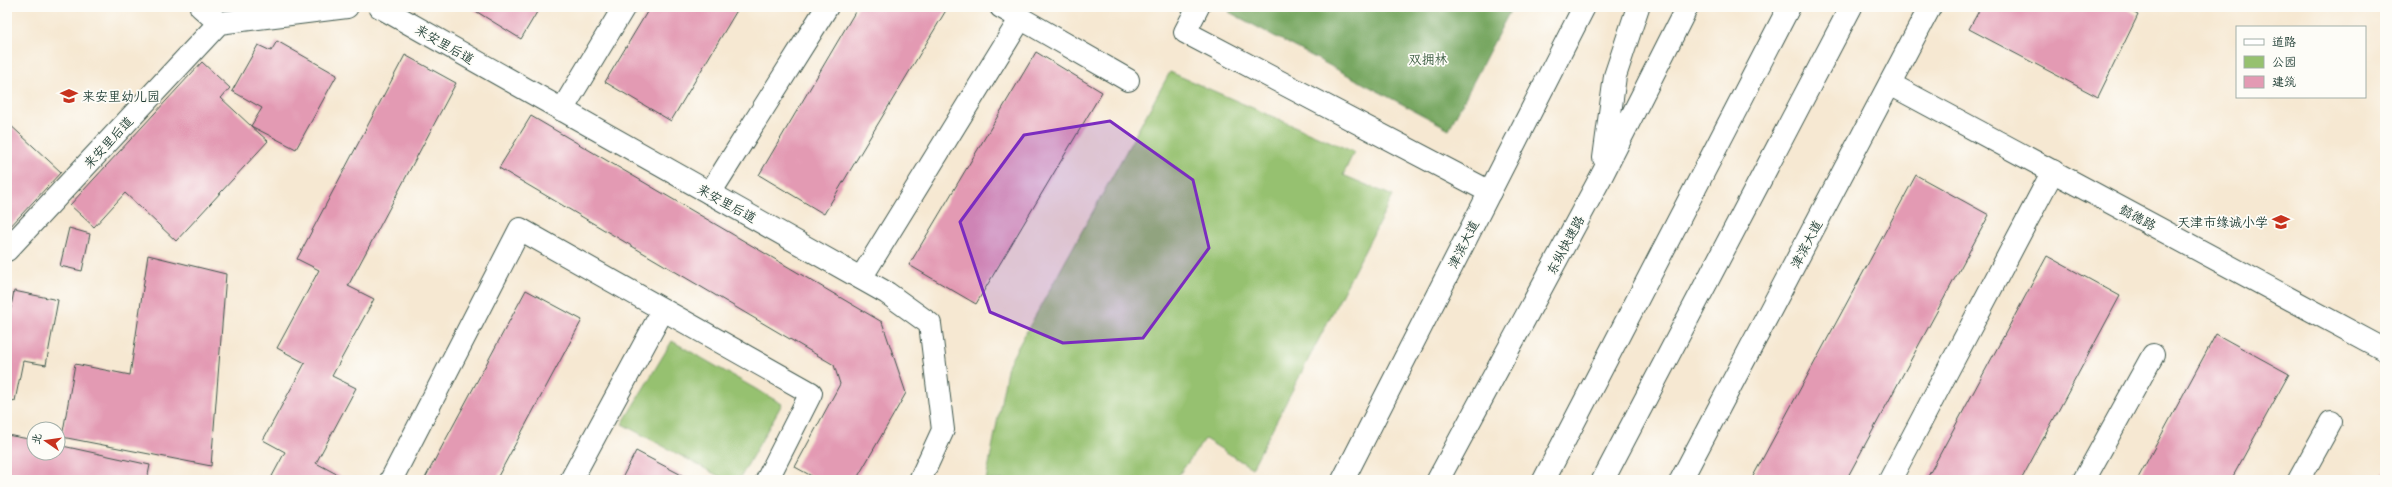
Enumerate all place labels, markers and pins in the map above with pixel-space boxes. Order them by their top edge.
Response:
school or university icon: 来安里幼儿园 [59,86,79,106]
place label: 来安里幼儿园 [82,89,160,106]
school or university icon: 天津市缘诚小学 [2271,212,2291,232]
place label: 天津市缘诚小学 [2177,215,2268,232]

